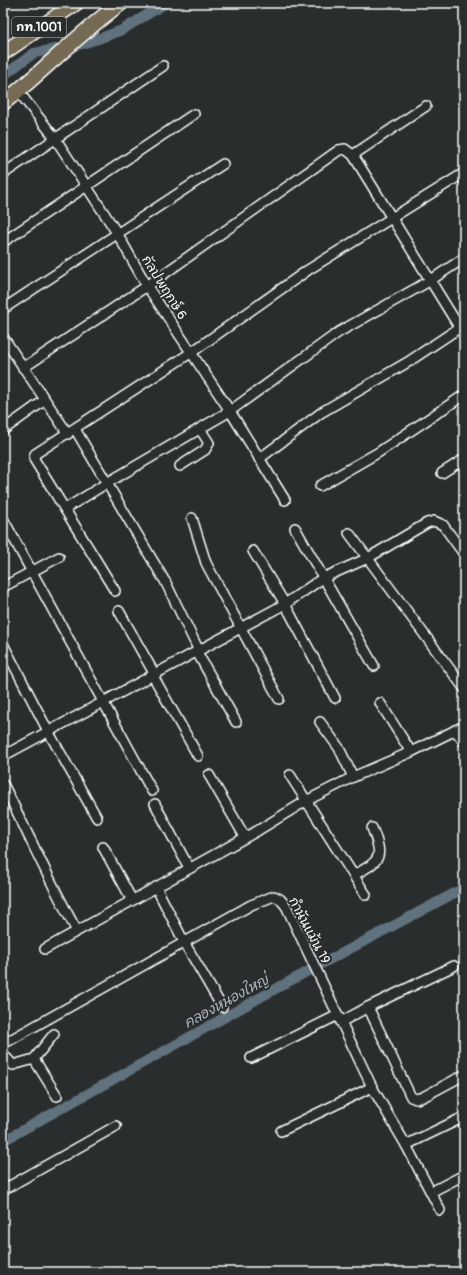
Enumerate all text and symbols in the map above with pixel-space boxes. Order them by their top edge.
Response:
road number: กท.1001 [12,17,66,37]
street label: กัลปพฤกษ์ 6 [138,252,192,322]
street label: กำนันแม้น 19 [285,894,334,967]
water label: คลองหนองใหญ่ [181,969,274,1032]

